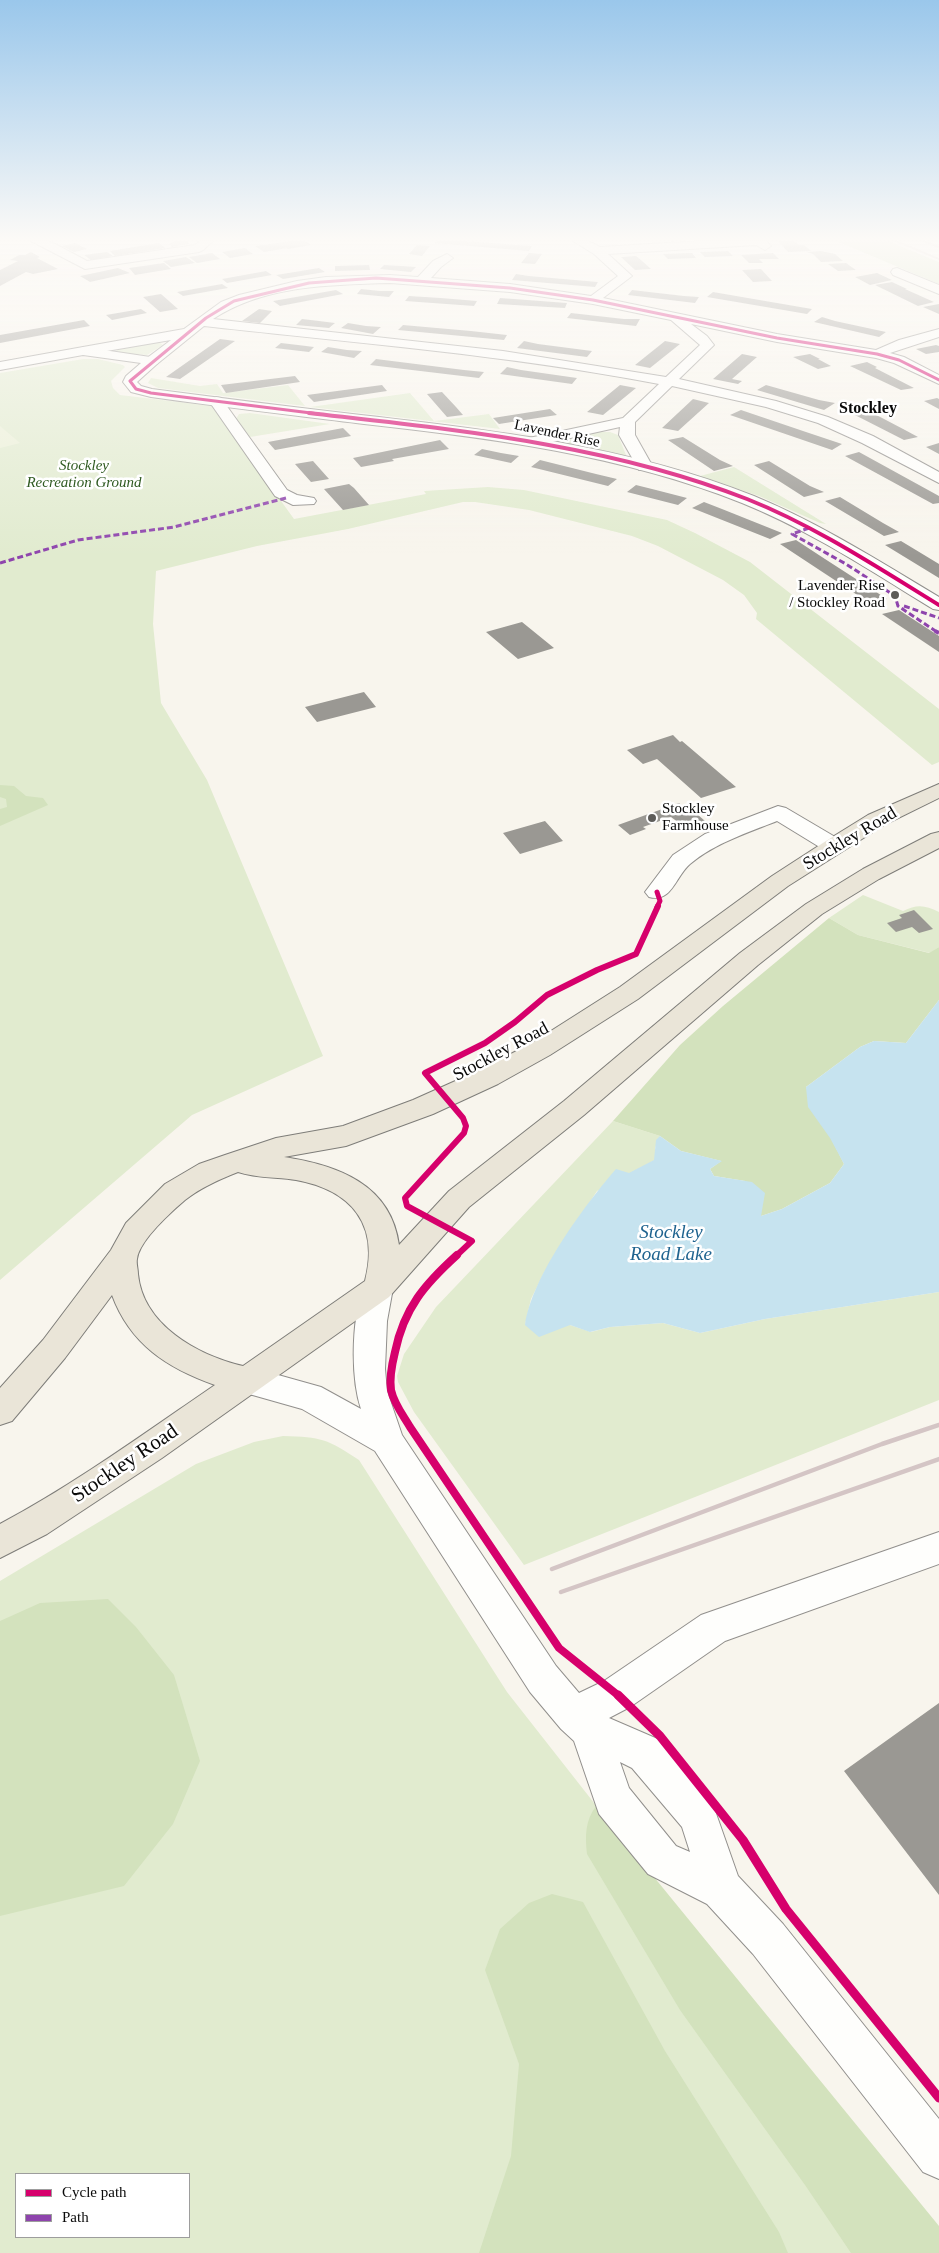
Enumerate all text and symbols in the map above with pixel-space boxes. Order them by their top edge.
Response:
district label: Stockley [839,399,897,419]
street label: Lavender Rise [513,416,601,452]
park label: Stockley Recreation Ground [26,457,142,492]
place label: Lavender Rise / Stockley Road [789,577,885,612]
marker: Lavender Rise / Stockley Road [889,589,901,601]
place label: Stockley Farmhouse [662,800,729,835]
street label: Stockley Road [799,803,901,875]
marker: Stockley Farmhouse [646,812,658,824]
street label: Stockley Road [449,1018,553,1086]
water label: Stockley Road Lake [630,1222,712,1266]
street label: Stockley Road [67,1419,183,1509]
legend [15,2173,190,2238]
text: Cycle path [62,2184,127,2200]
text: Path [62,2209,89,2225]

